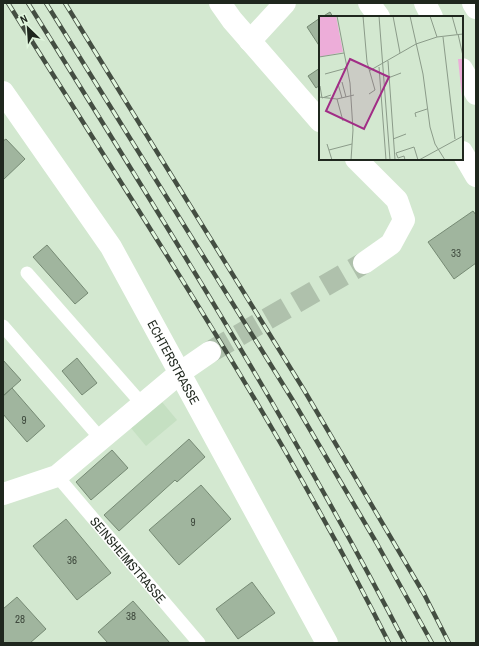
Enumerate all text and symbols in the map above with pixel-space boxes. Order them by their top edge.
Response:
north arrow [8,8,48,48]
text: N [18,11,30,27]
inset map [319,16,463,160]
house number: 33 [451,246,461,260]
street label: ECHTERSTRASSE [143,317,203,408]
house number: 9 [21,413,27,427]
street label: SEINSHEIMSTRASSE [86,513,170,607]
house number: 9 [190,515,196,529]
house number: 36 [67,553,77,567]
house number: 38 [126,609,136,623]
house number: 28 [15,612,25,626]

